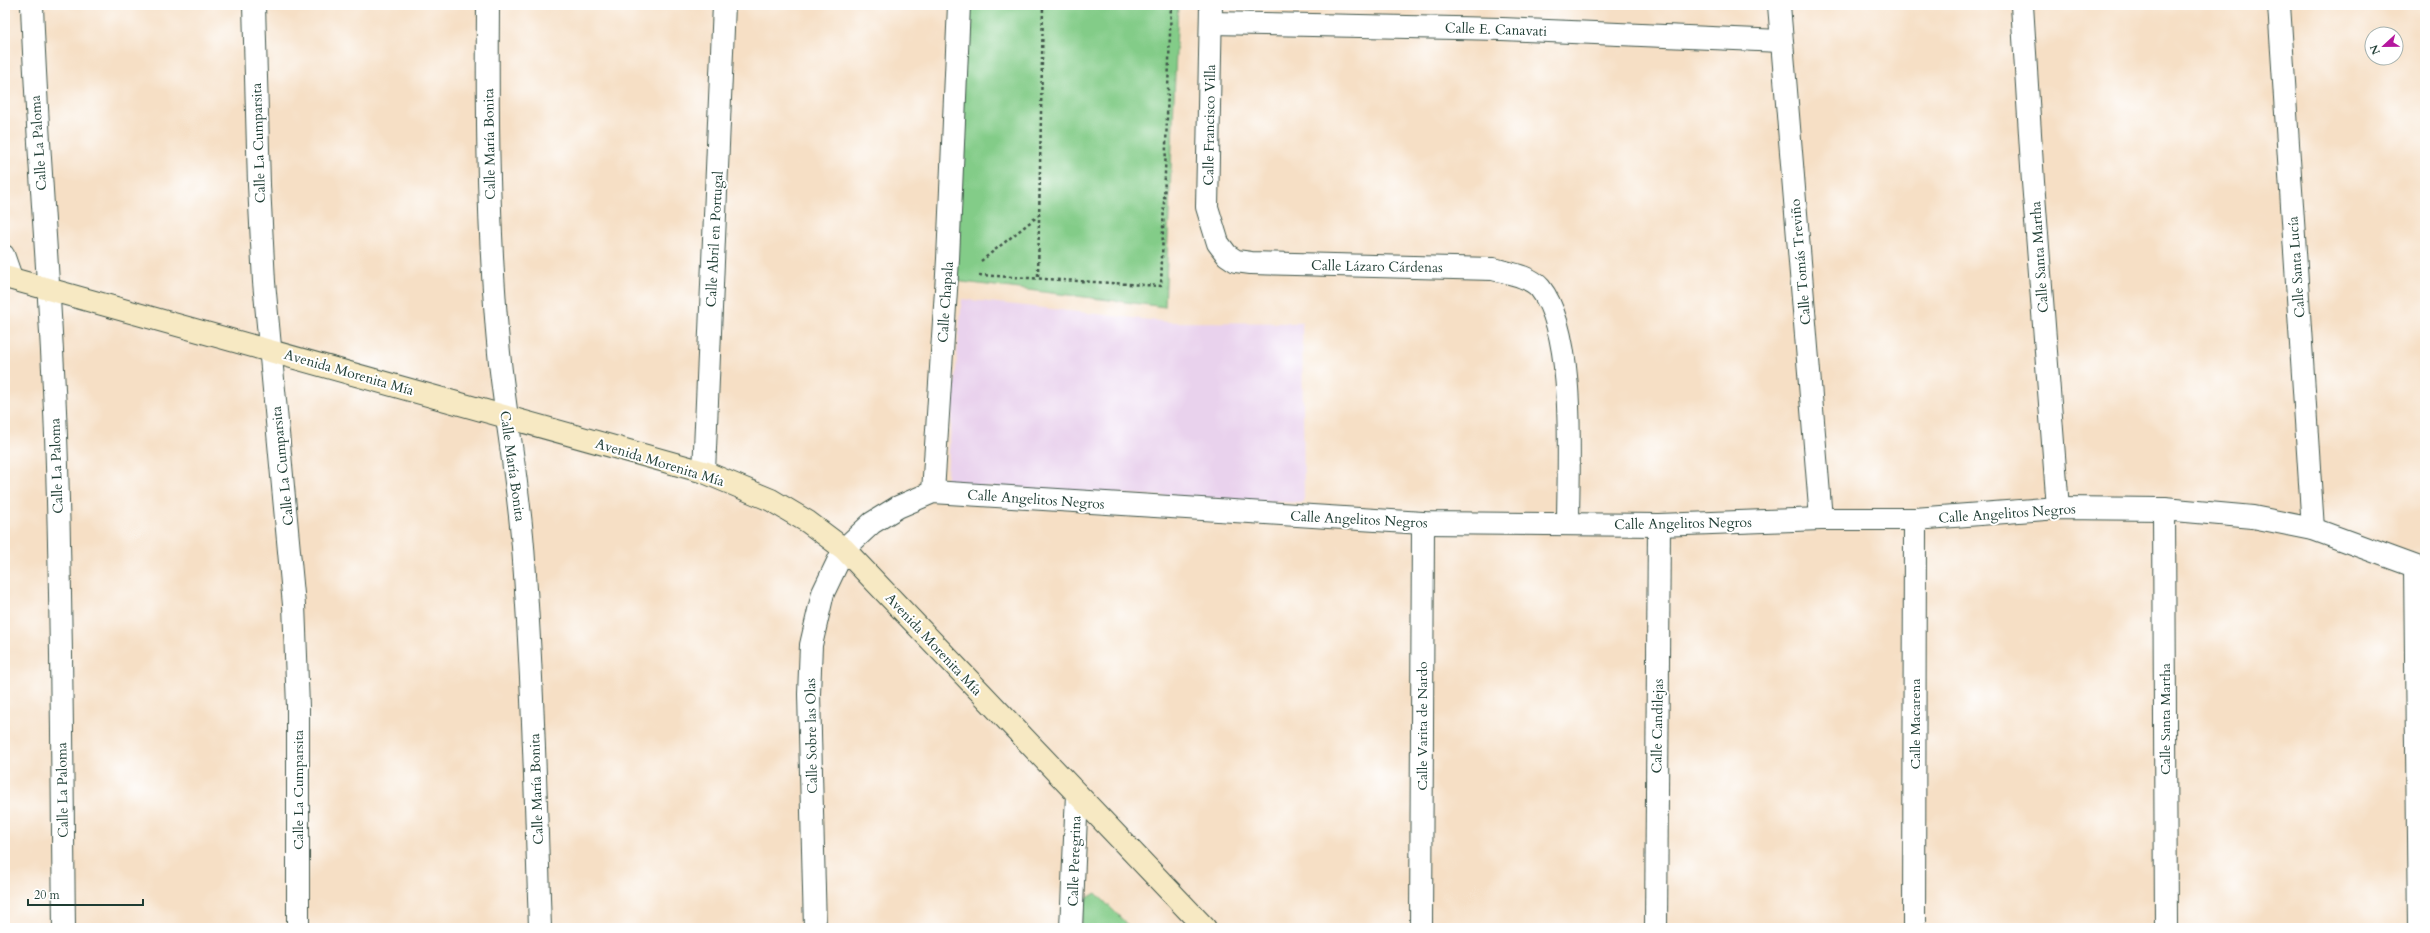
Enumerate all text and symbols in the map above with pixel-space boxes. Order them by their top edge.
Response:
street label: Calle E. Canavati [1445,18,1547,41]
north arrow [2364,26,2404,66]
text: N [2366,42,2384,57]
street label: Calle Francisco Villa [1199,64,1220,186]
street label: Calle La Cumparsita [247,83,270,203]
street label: Calle María Bonita [479,88,500,200]
street label: Calle La Paloma [26,95,51,191]
street label: Calle Abril en Portugal [701,170,728,308]
street label: Calle Tomás Treviño [1785,198,1815,326]
street label: Calle Santa Martha [2026,201,2053,313]
street label: Calle Santa Lucía [2283,216,2310,318]
street label: Calle Lázaro Cárdenas [1311,256,1443,277]
street label: Calle Chapala [933,261,958,343]
street label: Avenida Morenita Mía [282,345,416,400]
street label: Calle La Cumparsita [267,405,298,527]
street label: Calle María Bonita [495,410,530,523]
street label: Calle La Paloma [45,418,68,514]
street label: Avenida Morenita Mía [593,434,727,491]
street label: Calle Angelitos Negros [967,485,1106,514]
street label: Calle Angelitos Negros [1938,499,2077,528]
street label: Calle Angelitos Negros [1290,506,1428,533]
street label: Calle Angelitos Negros [1614,513,1752,534]
street label: Avenida Morenita Mía [881,589,986,700]
street label: Calle Varita de Nardo [1413,661,1432,791]
street label: Calle Santa Martha [2156,663,2175,775]
street label: Calle Sobre las Olas [801,678,822,794]
street label: Calle Candilejas [1647,678,1668,774]
street label: Calle Macarena [1906,678,1925,770]
street label: Calle La Cumparsita [289,730,308,850]
street label: Calle María Bonita [525,733,548,845]
street label: Calle La Paloma [52,742,73,838]
street label: Calle Peregrina [1063,815,1086,907]
scale bar [28,881,143,907]
text: 20 m [34,887,61,903]

